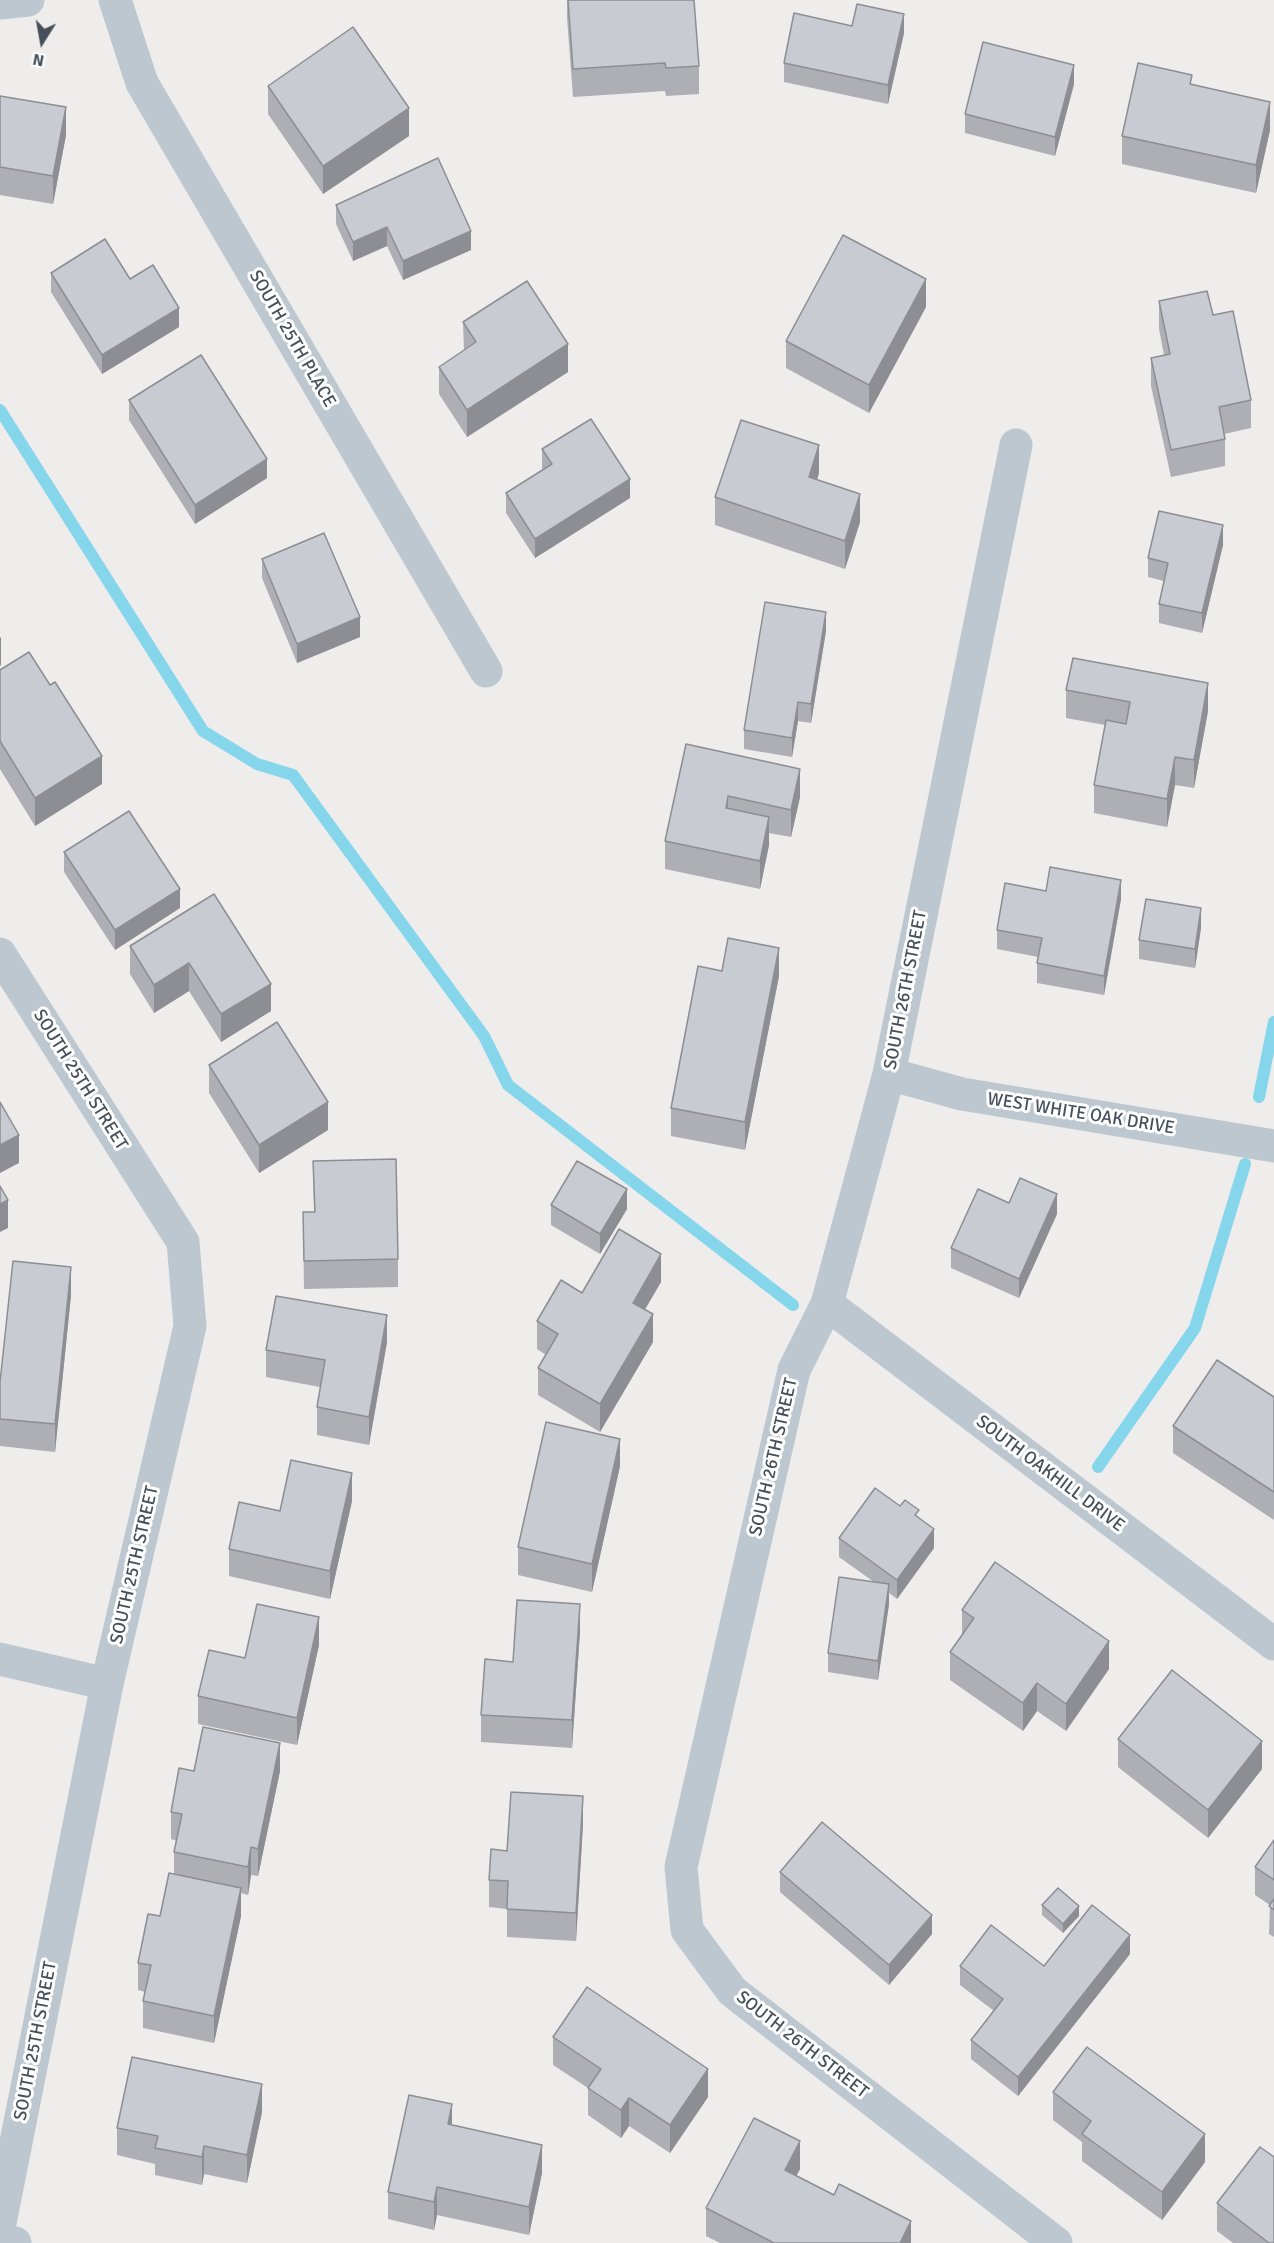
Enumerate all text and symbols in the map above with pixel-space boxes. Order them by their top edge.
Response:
north arrow [12,12,72,72]
text: N [31,49,46,71]
street label: SOUTH 25TH PLACE [244,267,340,411]
street label: SOUTH 26TH STREET [880,909,932,1071]
street label: SOUTH 25TH STREET [28,1006,132,1154]
street label: WEST WHITE OAK DRIVE [986,1089,1176,1139]
street label: SOUTH 26TH STREET [745,1376,803,1538]
street label: SOUTH OAKHILL DRIVE [972,1411,1128,1537]
street label: SOUTH 25TH STREET [106,1484,164,1646]
street label: SOUTH 25TH STREET [10,1960,62,2122]
street label: SOUTH 26TH STREET [732,1987,872,2103]

